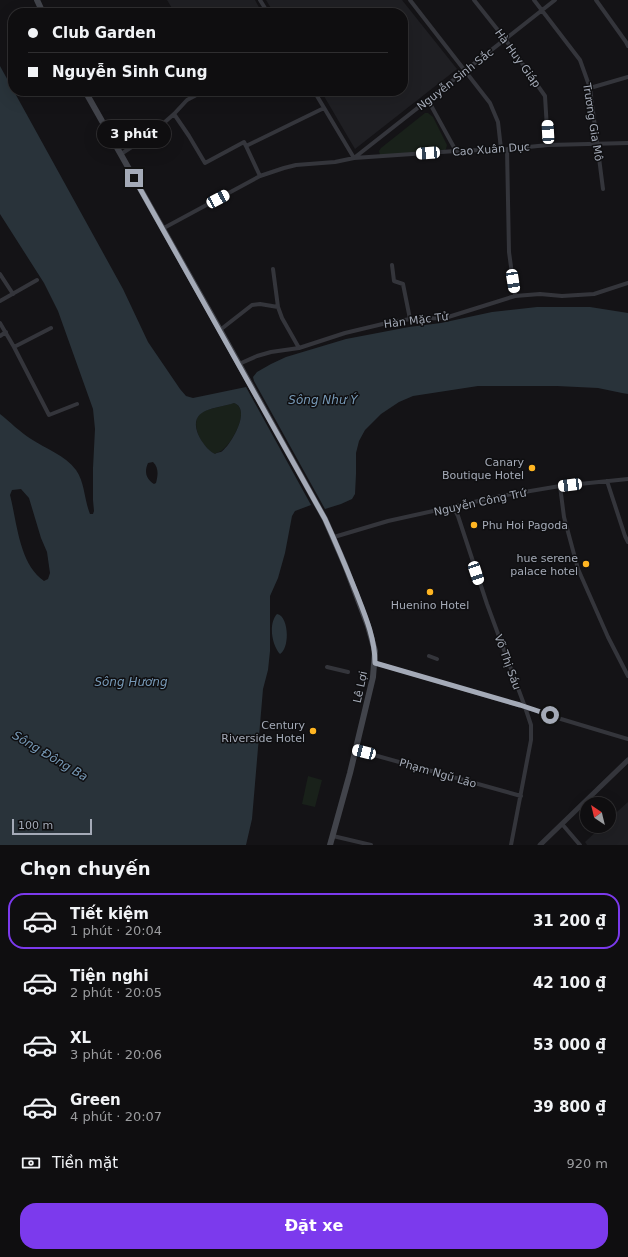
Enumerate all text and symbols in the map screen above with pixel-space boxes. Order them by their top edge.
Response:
text: Club Garden [52,24,156,42]
street label: Hà Huy Giáp [492,27,543,90]
street label: Nguyễn Sinh Sắc [415,46,496,113]
text: Nguyễn Sinh Cung [52,63,207,81]
street label: Trương Gia Mô [580,81,605,162]
callout: 3 phút [97,120,171,148]
car [541,120,555,144]
text: 3 phút [110,126,158,141]
street label: Cao Xuân Dục [452,140,530,159]
car [416,146,440,160]
route end [125,169,143,187]
car [205,188,231,210]
car [505,268,521,294]
street label: Hàn Mặc Tử [383,310,450,331]
water label: Sông Như Ý [288,392,359,407]
place label: Canary Boutique Hotel [442,456,524,482]
marker: Canary Boutique Hotel [527,463,537,473]
car [557,478,583,492]
street label: Nguyễn Công Trứ [433,486,529,519]
place label: Phu Hoi Pagoda [482,519,568,532]
marker: Phu Hoi Pagoda [469,520,479,530]
place label: hue serene palace hotel [510,552,578,578]
marker: hue serene palace hotel [581,559,591,569]
car [467,560,485,586]
marker: Huenino Hotel [425,587,435,597]
place label: Huenino Hotel [391,599,469,612]
street label: Võ Thị Sáu [492,633,524,692]
street label: Lê Lợi [351,670,370,704]
water label: Sông Hương [94,675,168,689]
route start [541,706,559,724]
place label: Century Riverside Hotel [221,719,305,745]
marker: Century Riverside Hotel [308,726,318,736]
water label: Sông Đông Ba [10,728,90,784]
car [351,743,377,761]
street label: Phạm Ngũ Lão [398,756,478,791]
north arrow [580,797,616,833]
map controls [580,797,616,833]
scale bar [12,817,92,836]
text: 100 m [18,819,53,832]
text: Chọn chuyến [20,858,151,879]
icon: car [22,903,58,939]
text: Tiết kiệm [70,905,149,923]
text: 31 200 ₫ [533,912,606,930]
text: 1 phút · 20:04 [70,923,162,938]
icon: car [22,965,58,1001]
text: Tiện nghi [70,967,149,985]
text: 42 100 ₫ [533,974,606,992]
text: 2 phút · 20:05 [70,985,162,1000]
icon: car [22,1027,58,1063]
text: XL [70,1029,91,1047]
text: 53 000 ₫ [533,1036,606,1054]
text: 3 phút · 20:06 [70,1047,162,1062]
icon: car [22,1089,58,1125]
text: Green [70,1091,121,1109]
text: 39 800 ₫ [533,1098,606,1116]
text: 4 phút · 20:07 [70,1109,162,1124]
icon: cash [20,1152,42,1174]
text: Tiền mặt [52,1154,118,1172]
text: 920 m [566,1156,608,1171]
button: Đặt xe [20,1203,608,1249]

